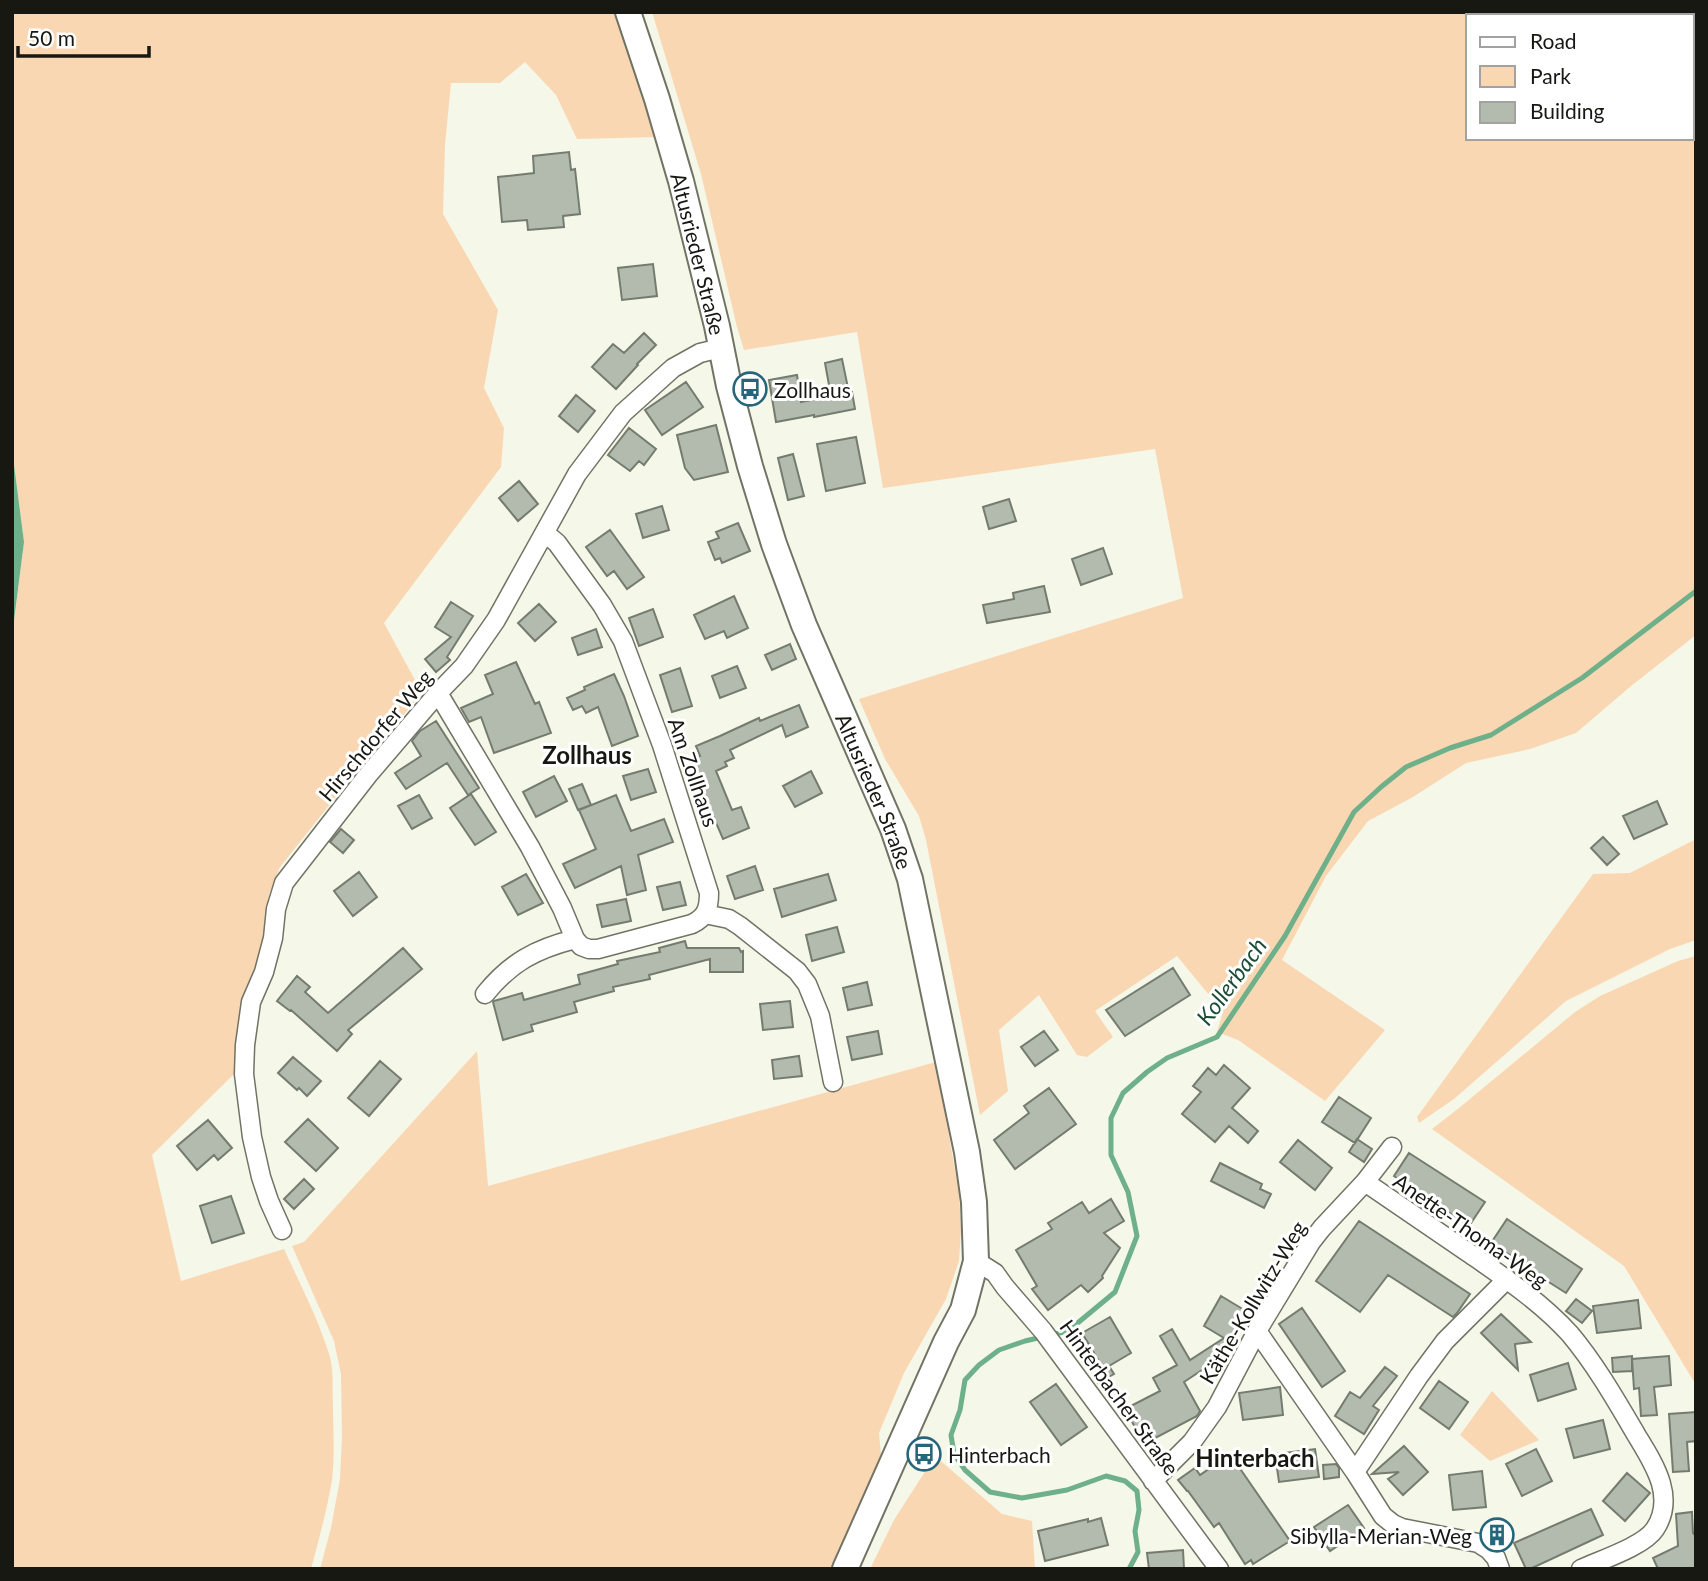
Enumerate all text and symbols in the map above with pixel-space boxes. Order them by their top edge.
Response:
scale bar [18,14,149,58]
legend [1466,14,1694,140]
text: 50 m [28,25,75,50]
text: Road [1530,28,1577,53]
text: Park [1530,63,1571,88]
text: Building [1530,98,1605,123]
street label: Altusrieder Straße [667,169,731,337]
bus stop icon: Zollhaus [731,370,769,408]
place label: Zollhaus [774,377,851,402]
street label: Hirschdorfer Weg [313,664,437,806]
street label: Altusrieder Straße [831,709,918,872]
street label: Am Zollhaus [664,714,724,830]
district label: Zollhaus [542,740,632,769]
water label: Kollerbach [1190,932,1272,1030]
street label: Anette-Thoma-Weg [1389,1167,1553,1293]
street label: Käthe-Kollwitz-Weg [1193,1216,1311,1388]
street label: Hinterbacher Straße [1055,1314,1185,1480]
bus stop icon: Hinterbach [905,1435,943,1473]
place label: Hinterbach [948,1442,1051,1467]
district label: Hinterbach [1195,1443,1315,1472]
building icon: Sibylla-Merian-Weg [1478,1516,1516,1554]
place label: Sibylla-Merian-Weg [1290,1523,1472,1548]

